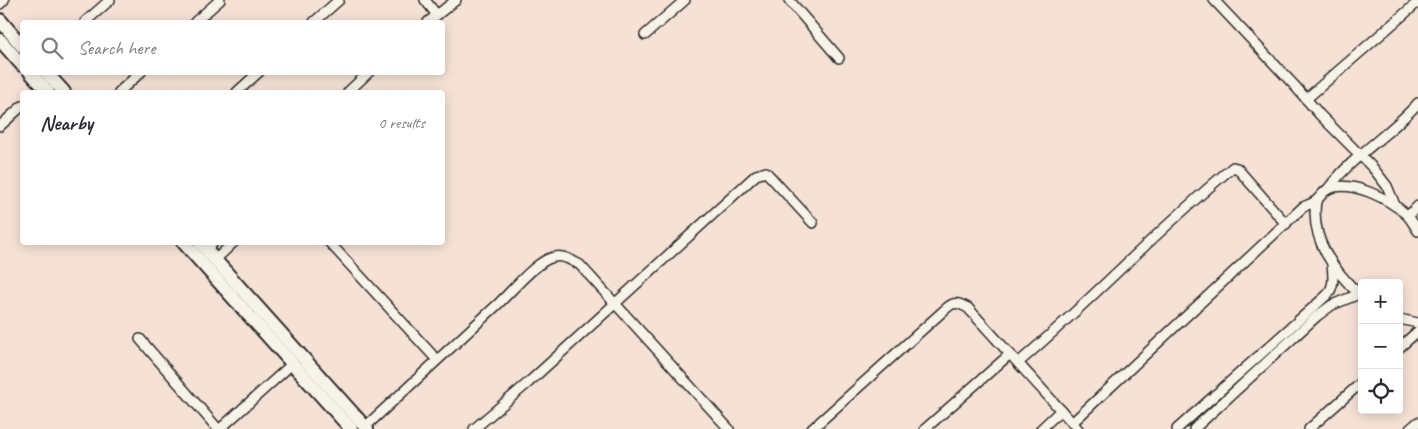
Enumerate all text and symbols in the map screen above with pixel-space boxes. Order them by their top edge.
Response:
search box [20,20,445,75]
icon: search [38,34,66,62]
text: Search here [78,36,155,60]
text: Nearby [40,110,93,136]
text: 0 results [378,113,425,133]
map controls [1358,279,1403,414]
button: + [1358,279,1403,324]
button: − [1358,324,1403,369]
button: locate [1358,369,1403,414]

